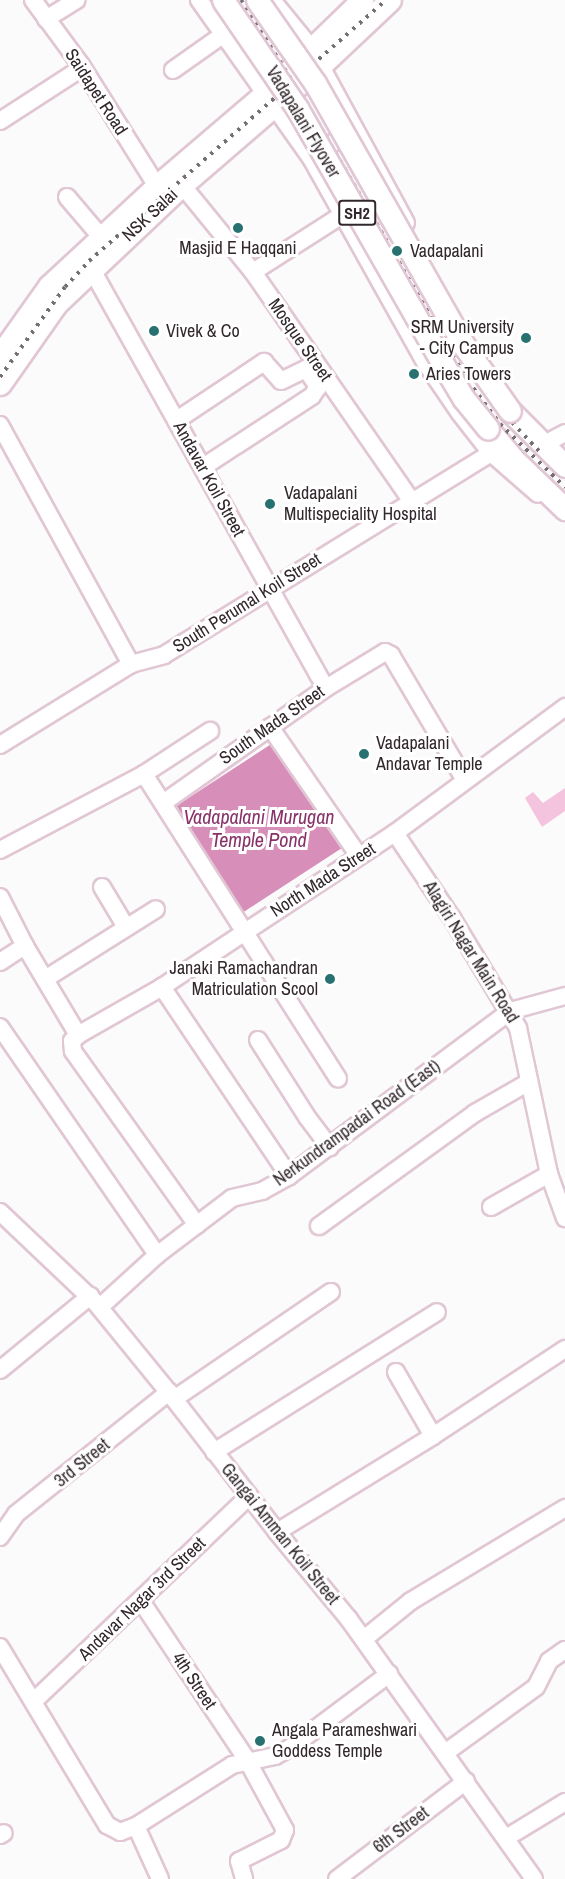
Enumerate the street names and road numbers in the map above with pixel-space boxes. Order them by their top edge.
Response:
street label: Saidapet Road [60,45,132,139]
street label: Vadapalani Flyover [261,62,345,182]
street label: NSK Salai [118,184,182,246]
road number: SH2 [338,200,376,226]
street label: Mosque Street [264,294,336,386]
street label: Andavar Koil Street [169,418,249,540]
street label: South Perumal Koil Street [169,549,325,657]
street label: South Mada Street [215,681,329,769]
street label: North Mada Street [267,838,379,922]
street label: Alagiri Nagar Main Road [419,877,523,1027]
street label: Nerkundrampadai Road (East) [269,1055,445,1191]
street label: 3rd Street [50,1434,114,1492]
street label: Gangai Amman Koil Street [216,1459,344,1609]
street label: Andavar Nagar 3rd Street [74,1533,210,1665]
street label: 4th Street [167,1648,221,1714]
street label: 6th Street [369,1802,433,1858]

